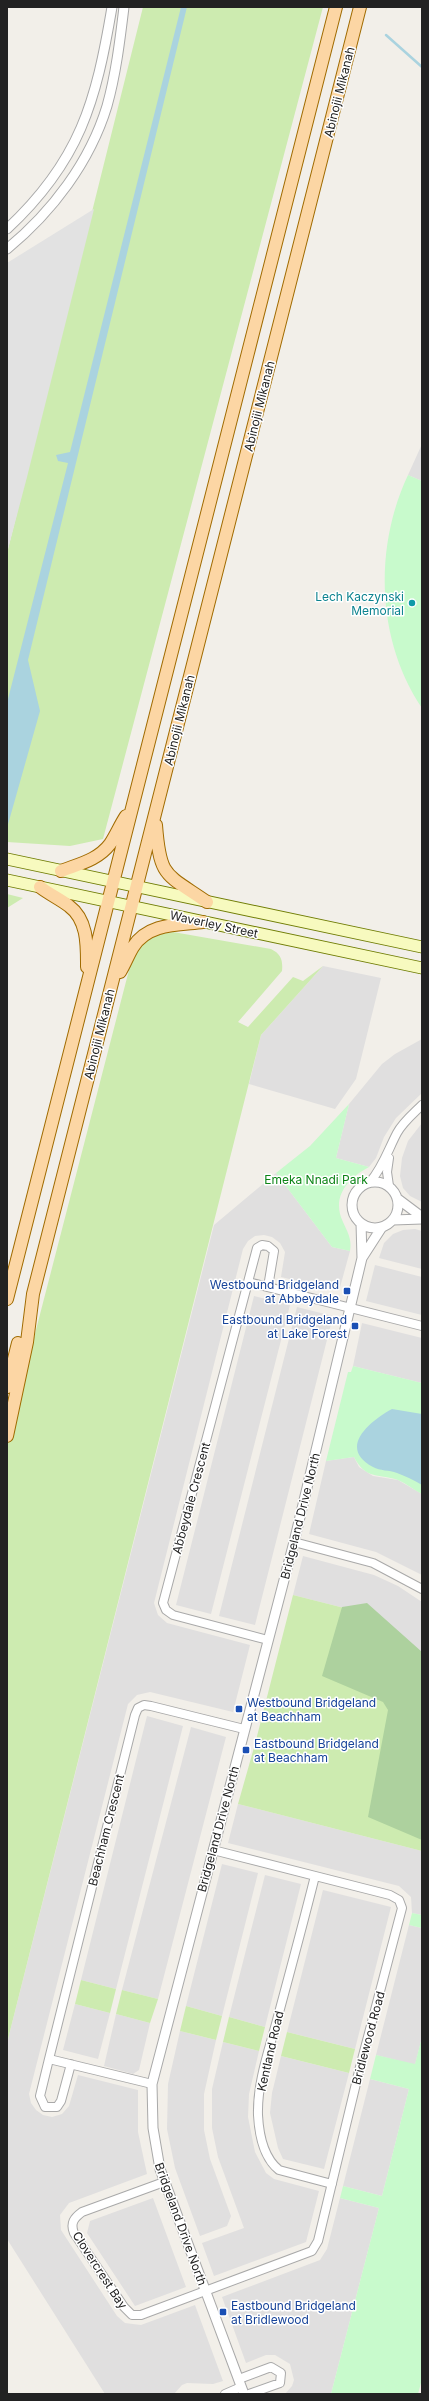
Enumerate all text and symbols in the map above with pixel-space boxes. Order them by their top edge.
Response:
street label: Abinojii Mikanah [320,45,358,139]
street label: Abinojii Mikanah [240,359,278,453]
place label: Lech Kaczynski Memorial [315,589,404,618]
marker: Lech Kaczynski Memorial [407,598,417,608]
street label: Abinojii Mikanah [160,673,198,767]
street label: Waverley Street [169,907,259,941]
street label: Abinojii Mikanah [80,987,118,1081]
park label: Emeka Nnadi Park [264,1172,368,1187]
place label: Westbound Bridgeland at Abbeydale [210,1277,339,1306]
marker: Westbound Bridgeland at Abbeydale [342,1286,352,1296]
place label: Eastbound Bridgeland at Lake Forest [222,1312,347,1341]
marker: Eastbound Bridgeland at Lake Forest [350,1321,360,1331]
street label: Abbeydale Crescent [169,1440,213,1555]
street label: Bridgeland Drive North [277,1451,323,1581]
place label: Westbound Bridgeland at Beachham [247,1695,376,1724]
marker: Westbound Bridgeland at Beachham [234,1704,244,1714]
place label: Eastbound Bridgeland at Beachham [254,1736,379,1765]
marker: Eastbound Bridgeland at Beachham [241,1745,251,1755]
street label: Bridgeland Drive North [194,1764,242,1894]
street label: Beachham Crescent [85,1772,127,1887]
street label: Bridlewood Road [348,1990,388,2086]
street label: Kentland Road [253,2009,287,2093]
street label: Bridgeland Drive North [152,2160,210,2288]
street label: Clovercrest Bay [69,2228,131,2312]
place label: Eastbound Bridgeland at Bridlewood [231,2298,356,2327]
marker: Eastbound Bridgeland at Bridlewood [218,2307,228,2317]

